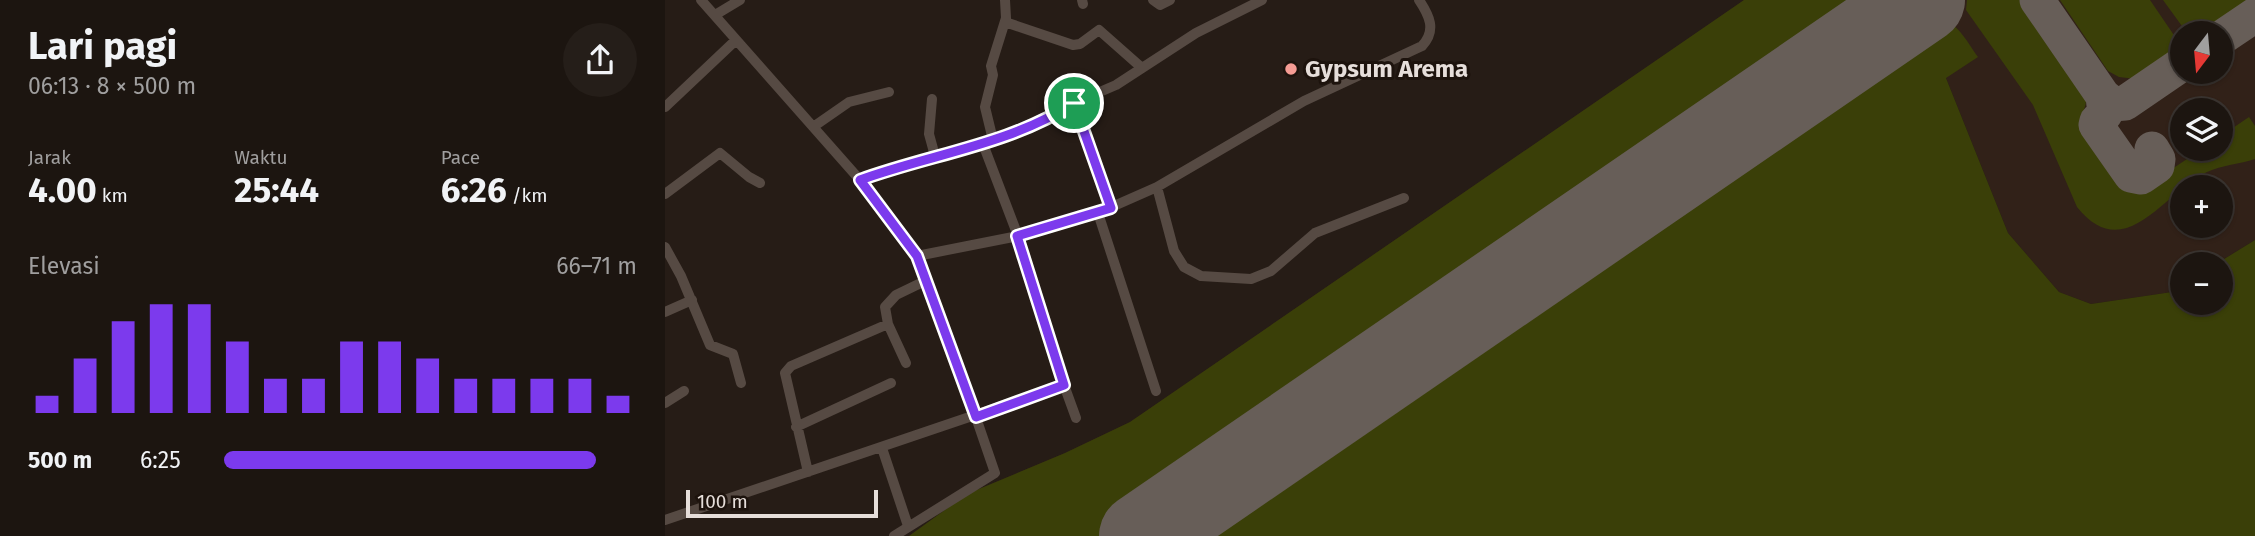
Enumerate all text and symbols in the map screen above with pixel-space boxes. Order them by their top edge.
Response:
north arrow [2170,21,2233,84]
map controls [2170,21,2233,315]
text: Lari pagi [28,23,177,69]
button: share [563,23,637,97]
place label: Gypsum Arema [1305,55,1468,83]
marker: Gypsum Arema [1283,61,1299,77]
text: 06:13 · 8 × 500 m [28,72,196,100]
pin [1044,73,1104,133]
icon: arrive [1055,84,1093,122]
button: layers [2170,98,2233,161]
text: Jarak [28,146,71,169]
text: Waktu [234,146,287,169]
text: Pace [441,146,480,169]
text: 4.00 [28,169,97,211]
text: 25:44 [234,169,319,211]
text: 6:26 [441,169,507,211]
button: + [2170,175,2233,238]
text: km [97,184,128,207]
text: /km [507,184,548,207]
text: Elevasi [28,252,100,280]
text: 66–71 m [556,252,637,280]
button: − [2170,252,2233,315]
text: 500 m [28,446,92,474]
text: 6:25 [140,446,181,474]
scale bar [686,487,879,519]
text: 100 m [697,490,748,513]

